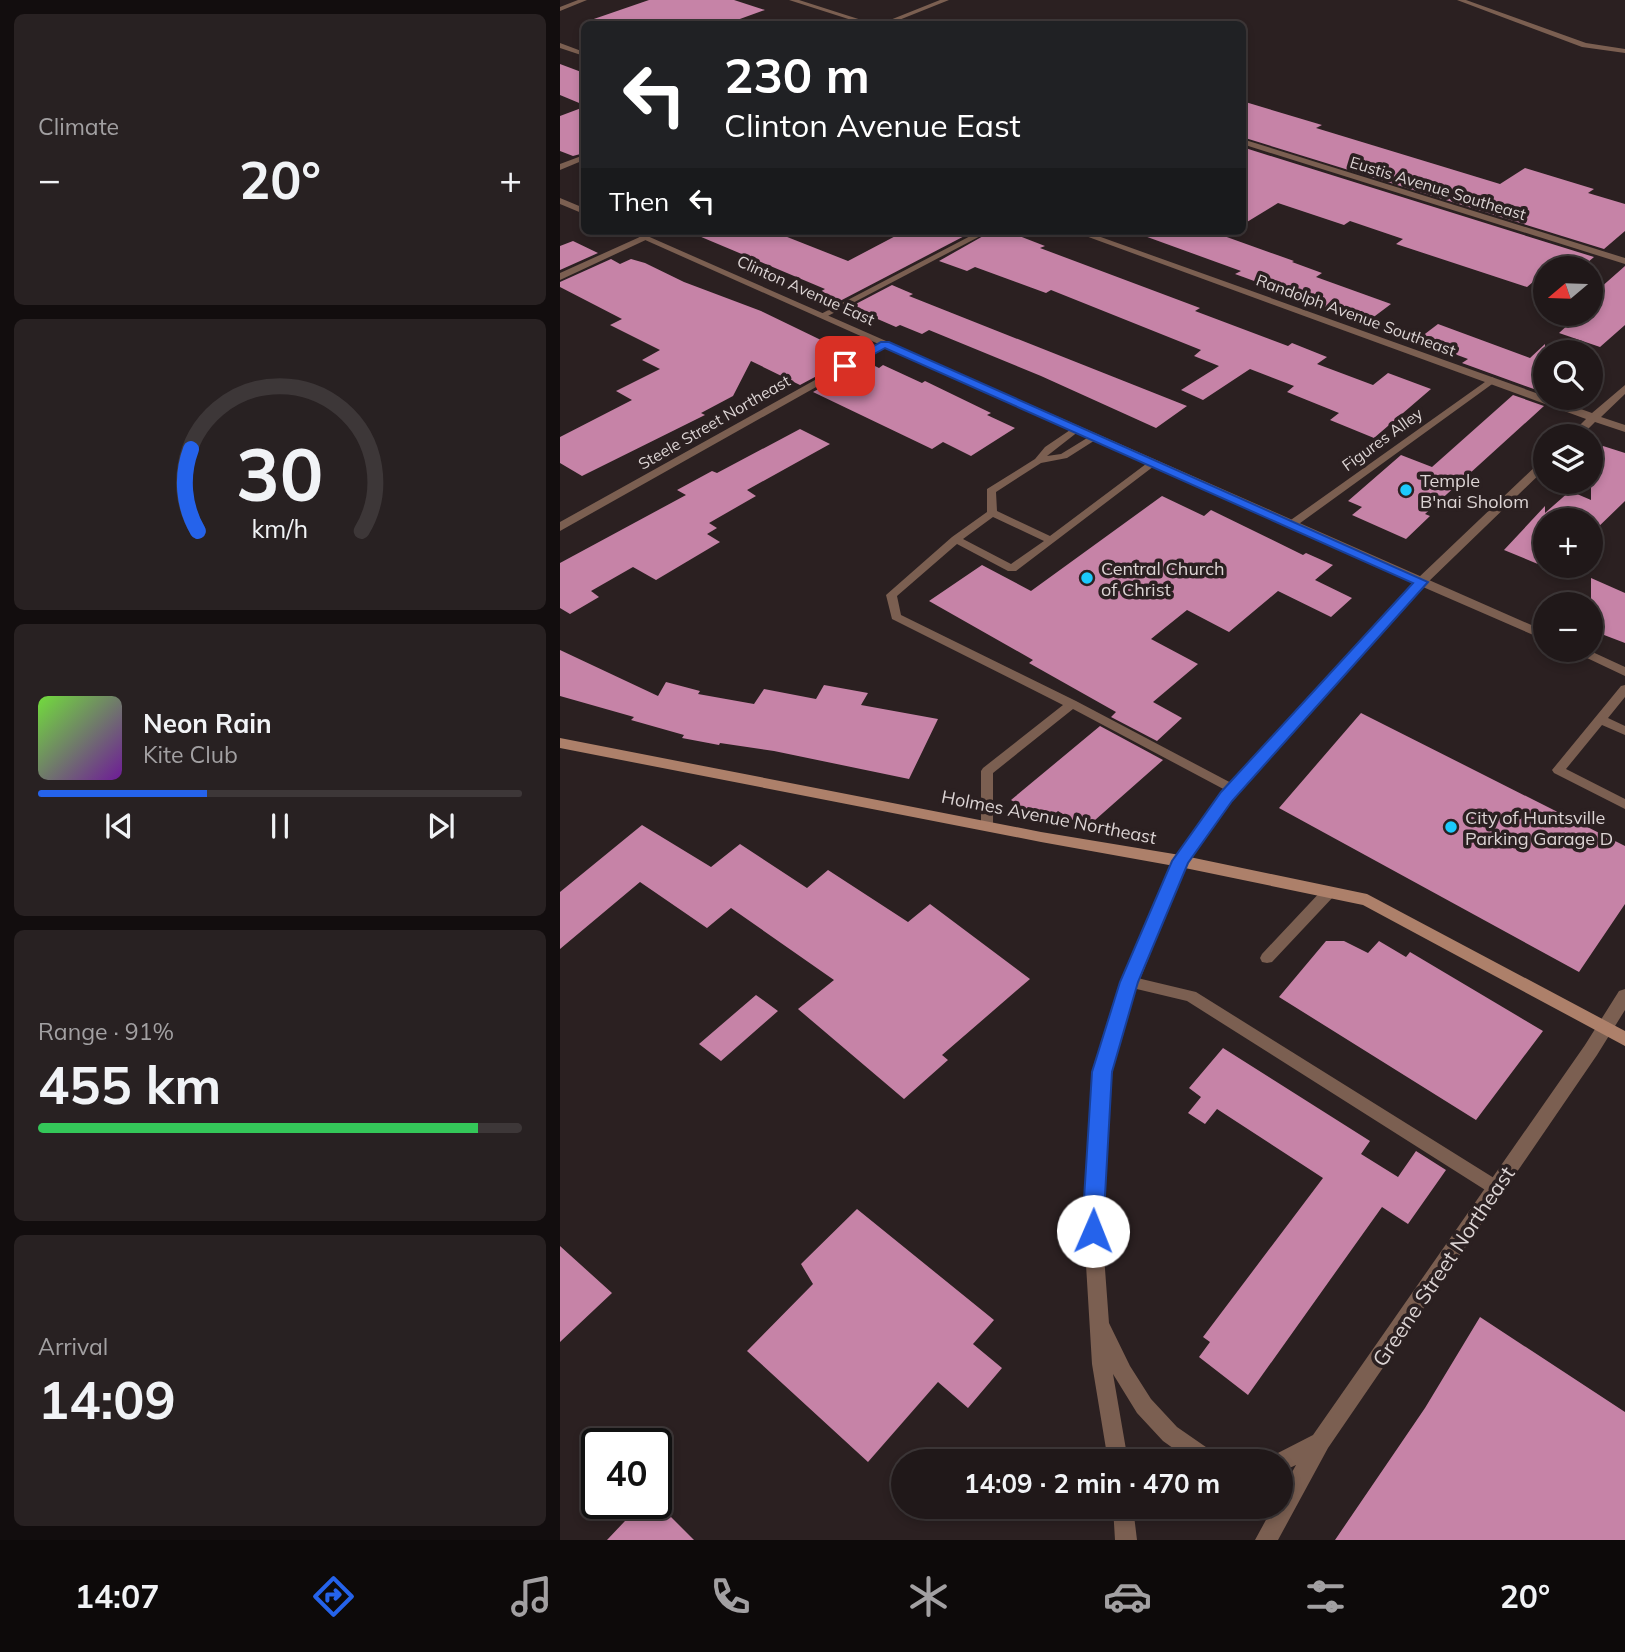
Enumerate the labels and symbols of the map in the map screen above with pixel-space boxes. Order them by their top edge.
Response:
street label: Eustis Avenue Southeast [1348,152,1529,224]
street label: Clinton Avenue East [734,251,878,329]
north arrow [1533,256,1603,326]
street label: Randolph Avenue Southeast [1254,270,1459,361]
pin [815,336,875,396]
street label: Steele Street Northeast [635,370,794,474]
street label: Figures Alley [1338,403,1427,475]
place label: Temple B'nai Sholom [1420,469,1529,513]
marker: Temple B'nai Sholom [1398,482,1414,498]
place label: Central Church of Christ [1101,557,1225,601]
marker: Central Church of Christ [1079,570,1095,586]
street label: Holmes Avenue Northeast [940,785,1158,849]
place label: City of Huntsville Parking Garage D [1465,806,1613,850]
marker: City of Huntsville Parking Garage D [1443,819,1459,835]
street label: Greene Street Northeast [1366,1161,1520,1371]
position arrow [1056,1194,1130,1268]
speed limit sign: 40 [581,1428,672,1519]

